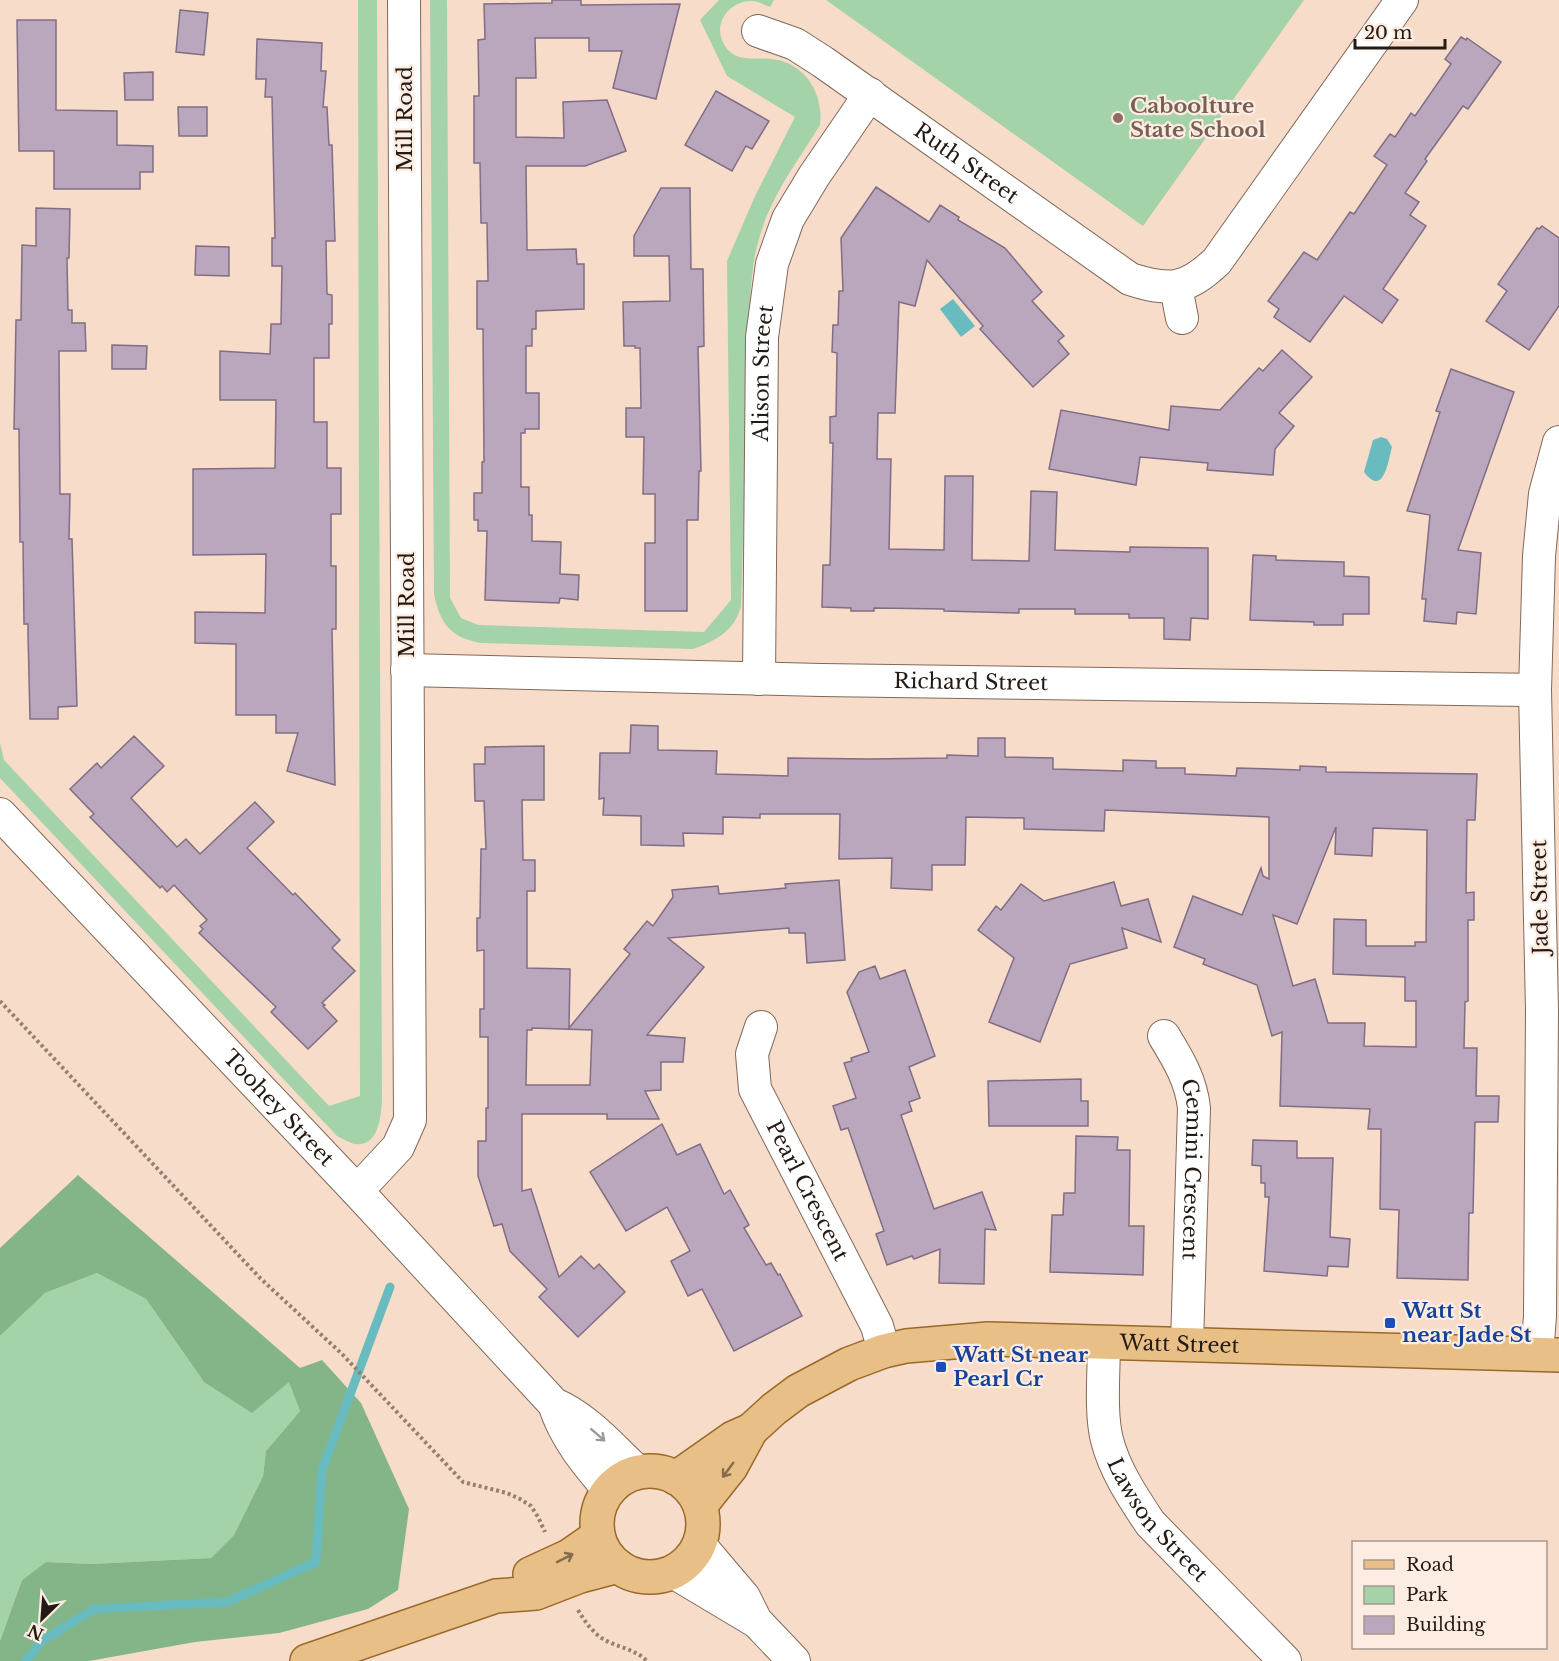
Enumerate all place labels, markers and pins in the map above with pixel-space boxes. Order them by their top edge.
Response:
place label: Caboolture State School [1130,93,1266,143]
marker: Caboolture State School [1111,111,1125,125]
place label: Watt St near Jade St [1401,1298,1532,1348]
marker: Watt St near Jade St [1383,1316,1397,1330]
place label: Watt St near Pearl Cr [952,1342,1089,1392]
marker: Watt St near Pearl Cr [934,1360,948,1374]

